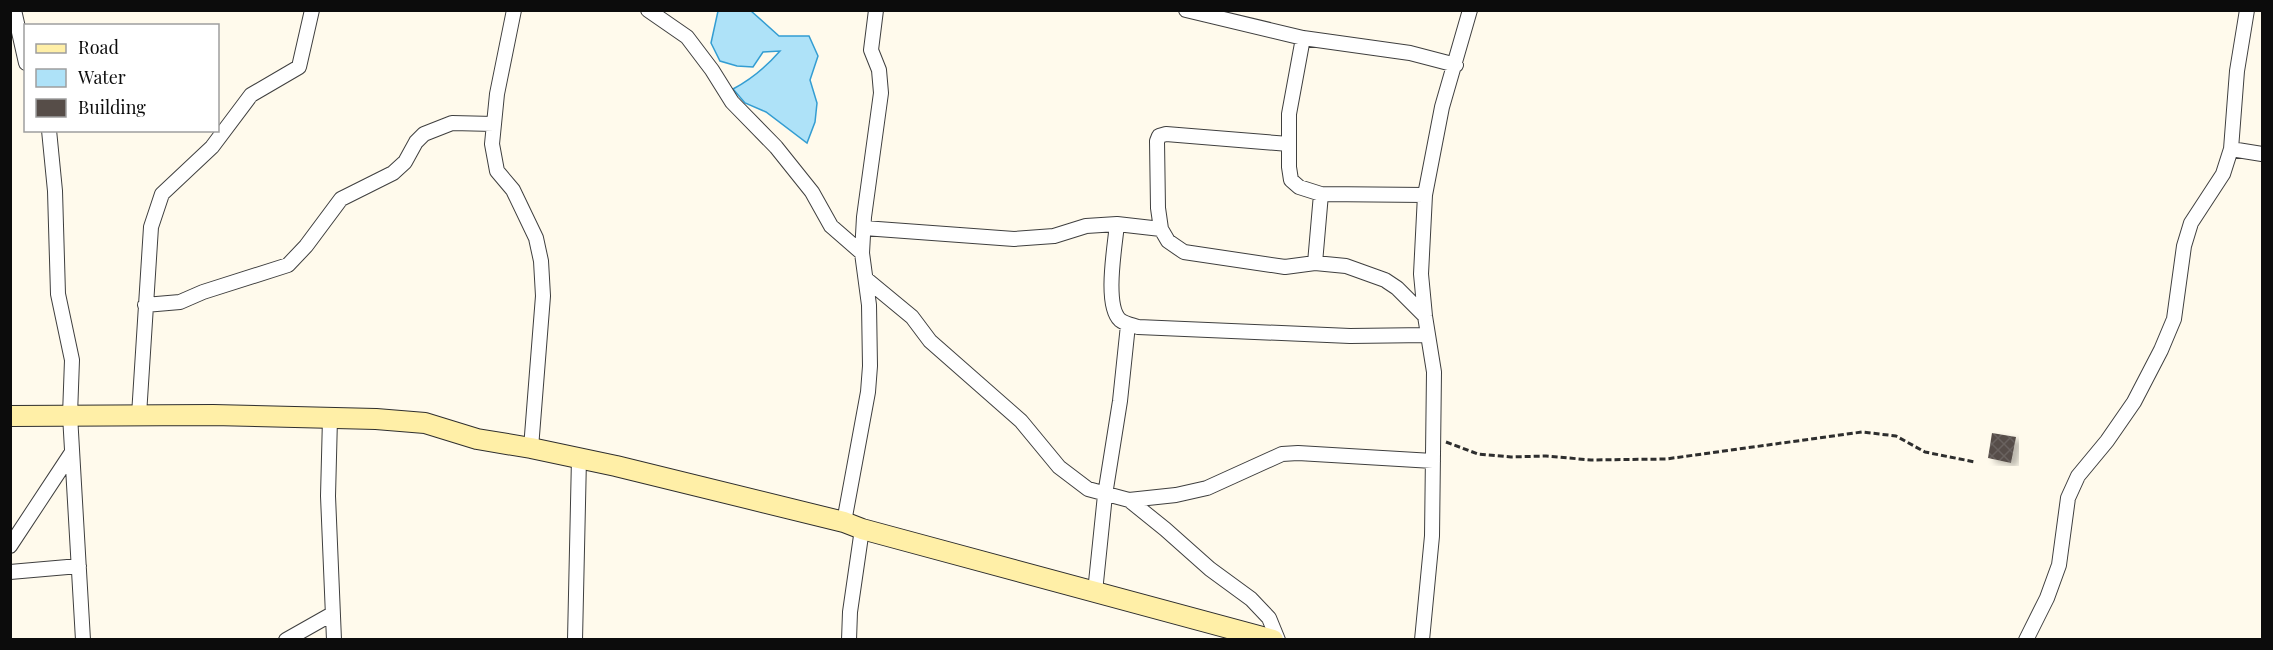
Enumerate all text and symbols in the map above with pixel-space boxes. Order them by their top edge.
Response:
legend [24,24,219,132]
text: Road [78,35,119,59]
text: Water [77,65,126,89]
text: Building [78,95,146,119]

